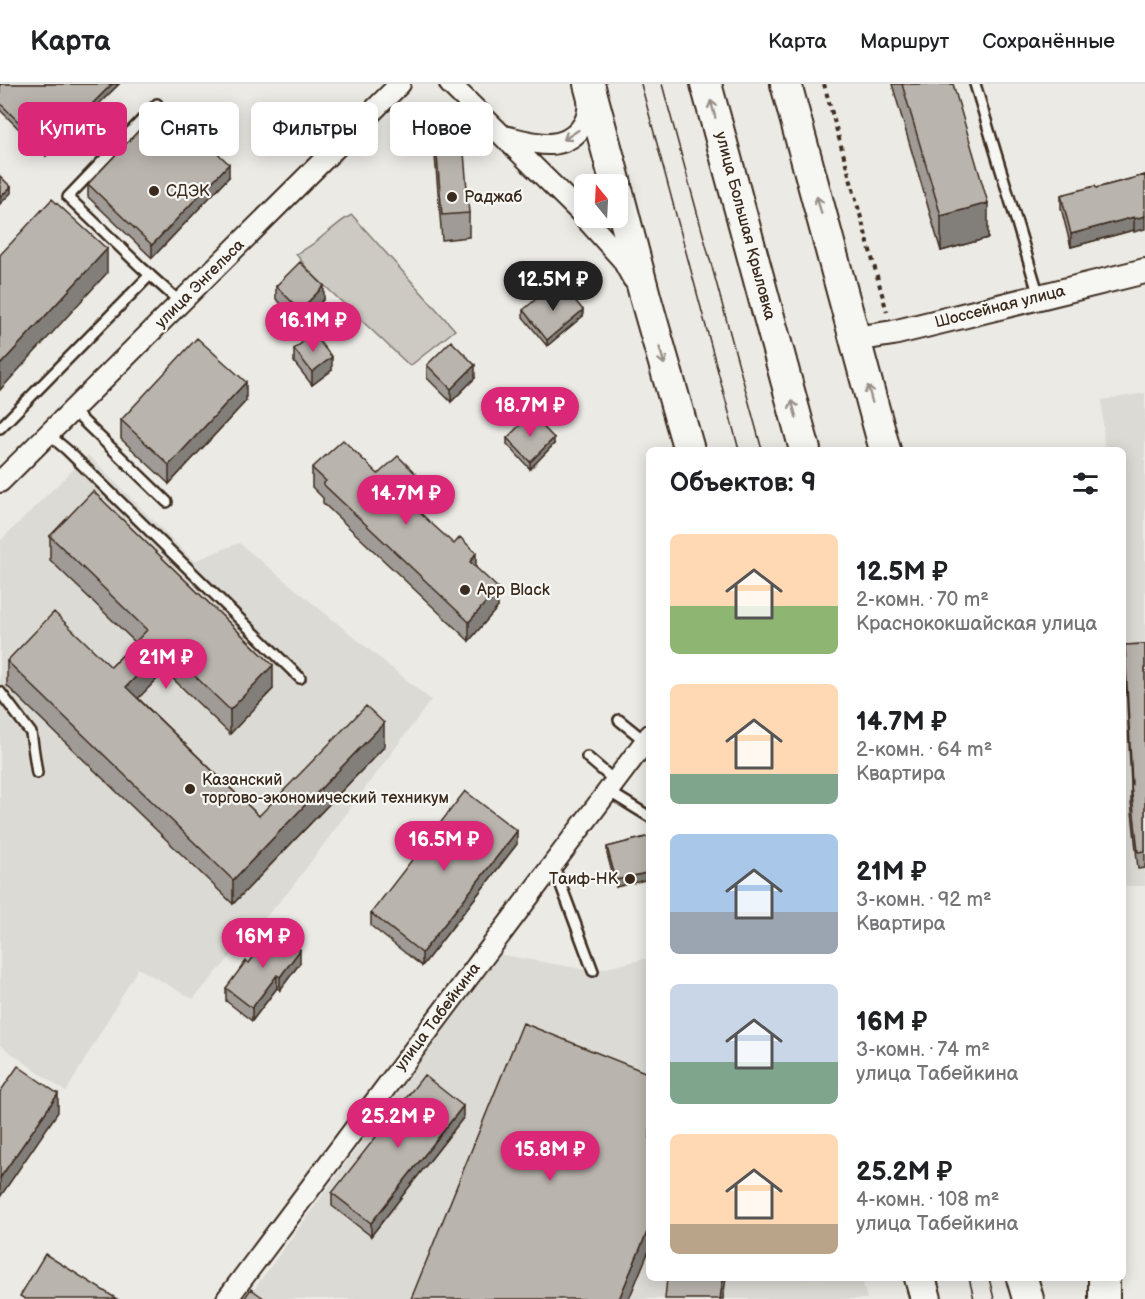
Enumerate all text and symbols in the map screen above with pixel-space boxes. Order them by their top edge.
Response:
text: Карта [30,25,110,58]
text: Карта [768,29,827,54]
text: Маршрут [860,29,949,54]
text: Сохранённые [982,29,1115,54]
one-way arrow [707,100,718,119]
chip: Купить [18,102,127,156]
chip: Снять [139,102,239,156]
chip: Фильтры [251,102,378,156]
chip: Новое [390,102,493,156]
one-way arrow [564,129,580,141]
street label: улица Большая Крыловка [711,130,779,323]
north arrow [574,174,628,228]
map controls [574,174,628,228]
place label: СДЭК [166,182,210,201]
marker: СДЭК [147,184,161,198]
place label: Раджаб [464,188,523,207]
marker: Раджаб [445,190,459,204]
one-way arrow [812,196,824,215]
street label: улица Энгельса [152,235,249,332]
pin: 12.5M ₽ [498,261,608,312]
text: 12.5M ₽ [518,268,588,292]
street label: Шоссейная улица [933,281,1068,332]
pin: 16.1M ₽ [258,302,368,353]
text: 16.1M ₽ [279,309,347,333]
one-way arrow [657,346,668,365]
one-way arrow [864,385,875,404]
pin: 18.7M ₽ [475,387,585,438]
text: 18.7M ₽ [495,394,565,418]
one-way arrow [788,400,799,419]
icon: filters [1069,467,1102,500]
text: Объектов: 9 [670,468,816,499]
pin: 14.7M ₽ [351,475,461,526]
text: 14.7M ₽ [371,482,441,506]
text: 12.5M ₽ [856,557,948,588]
icon: home [718,558,790,630]
place label: App Black [477,581,550,600]
marker: App Black [458,583,472,597]
text: 2-комн. · 70 m² [856,588,989,612]
text: Краснококшайская улица [856,612,1097,636]
pin: 21M ₽ [124,639,208,690]
text: 21M ₽ [139,646,193,670]
text: 14.7M ₽ [856,707,947,738]
icon: home [718,708,790,780]
text: 2-комн. · 64 m² [856,738,992,762]
text: Квартира [856,762,946,786]
place label: Казанский торгово-экономический техникум [202,771,449,808]
marker: Казанский торгово-экономический техникум [183,782,197,796]
pin: 16.5M ₽ [389,821,499,872]
text: 16.5M ₽ [409,828,479,852]
text: 21M ₽ [856,857,927,888]
icon: home [718,858,790,930]
place label: Таиф-НК [549,870,619,889]
marker: Таиф-НК [623,872,637,886]
text: 3-комн. · 92 m² [856,888,992,912]
text: Квартира [856,912,946,936]
pin: 16M ₽ [221,918,305,969]
text: 16M ₽ [236,925,290,949]
street label: улица Табейкина [391,959,485,1075]
text: 16M ₽ [856,1007,927,1038]
icon: home [718,1008,790,1080]
text: 3-комн. · 74 m² [856,1038,990,1062]
text: улица Табейкина [856,1062,1019,1086]
pin: 25.2M ₽ [343,1098,453,1149]
text: 25.2M ₽ [361,1105,435,1129]
pin: 15.8M ₽ [495,1131,605,1182]
text: 15.8M ₽ [515,1138,585,1162]
text: 25.2M ₽ [856,1157,952,1188]
icon: home [718,1158,790,1230]
text: 4-комн. · 108 m² [856,1188,999,1212]
text: улица Табейкина [856,1212,1019,1236]

